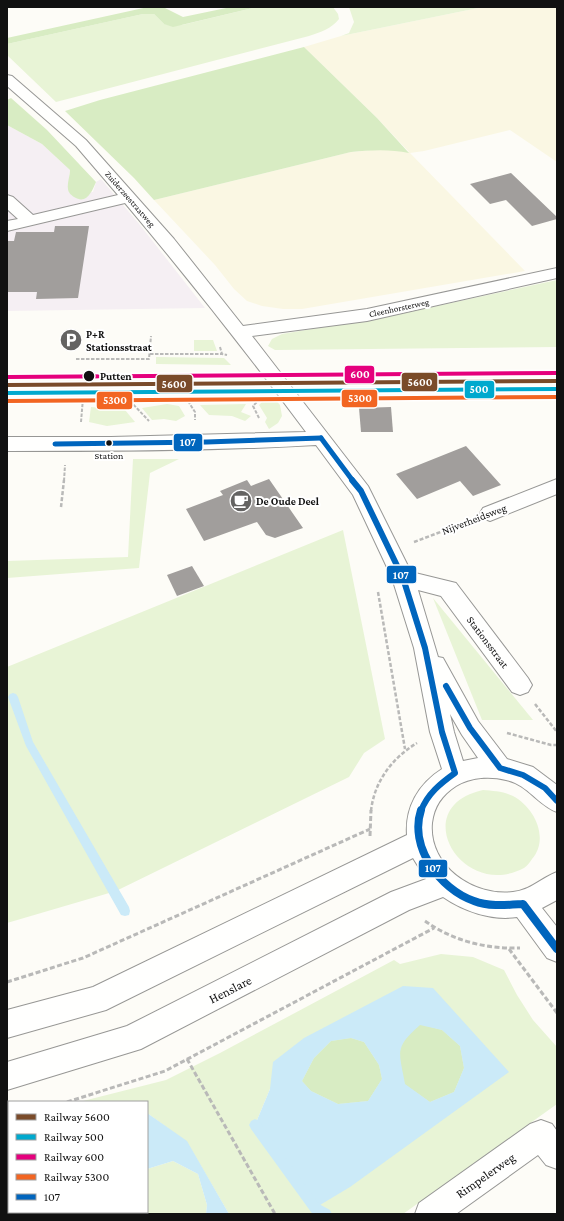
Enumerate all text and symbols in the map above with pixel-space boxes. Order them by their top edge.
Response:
street label: Zuiderzeestraatweg [103,169,157,230]
street label: Cleenhorsterweg [368,297,431,319]
parking icon: P+R Stationsstraat [58,327,84,353]
place label: P+R Stationsstraat [86,328,152,353]
line badge: 600 [344,365,375,384]
text: 600 [350,368,370,380]
marker: Putten [82,369,96,383]
place label: Putten [100,370,132,382]
line badge: 5600 [401,372,438,392]
line badge: 5600 [156,374,193,393]
text: 5600 [408,376,433,388]
text: 5600 [162,378,187,390]
line badge: 500 [464,380,495,399]
text: 500 [470,383,489,395]
line badge: 5300 [341,389,378,408]
line badge: 5300 [96,391,133,410]
text: 5300 [348,392,372,404]
text: 5300 [103,394,127,406]
line badge: 107 [173,433,203,452]
text: 107 [180,436,196,448]
marker: Station [104,438,114,448]
place label: Station [95,450,124,461]
cafe icon: De Oude Deel [228,488,254,514]
place label: De Oude Deel [256,495,320,507]
street label: Nijverheidsweg [440,501,509,538]
line badge: 107 [386,565,417,584]
text: 107 [393,569,409,581]
street label: Stationsstraat [465,614,512,670]
line badge: 107 [418,859,448,878]
text: 107 [425,862,441,874]
street label: Henslare [206,972,254,1007]
legend [8,1101,148,1213]
text: Railway 5600 [44,1110,110,1124]
text: Railway 500 [44,1130,104,1144]
street label: Rimpelerweg [453,1149,518,1201]
text: Railway 600 [44,1150,104,1164]
text: Railway 5300 [44,1170,109,1184]
text: 107 [44,1190,60,1204]

